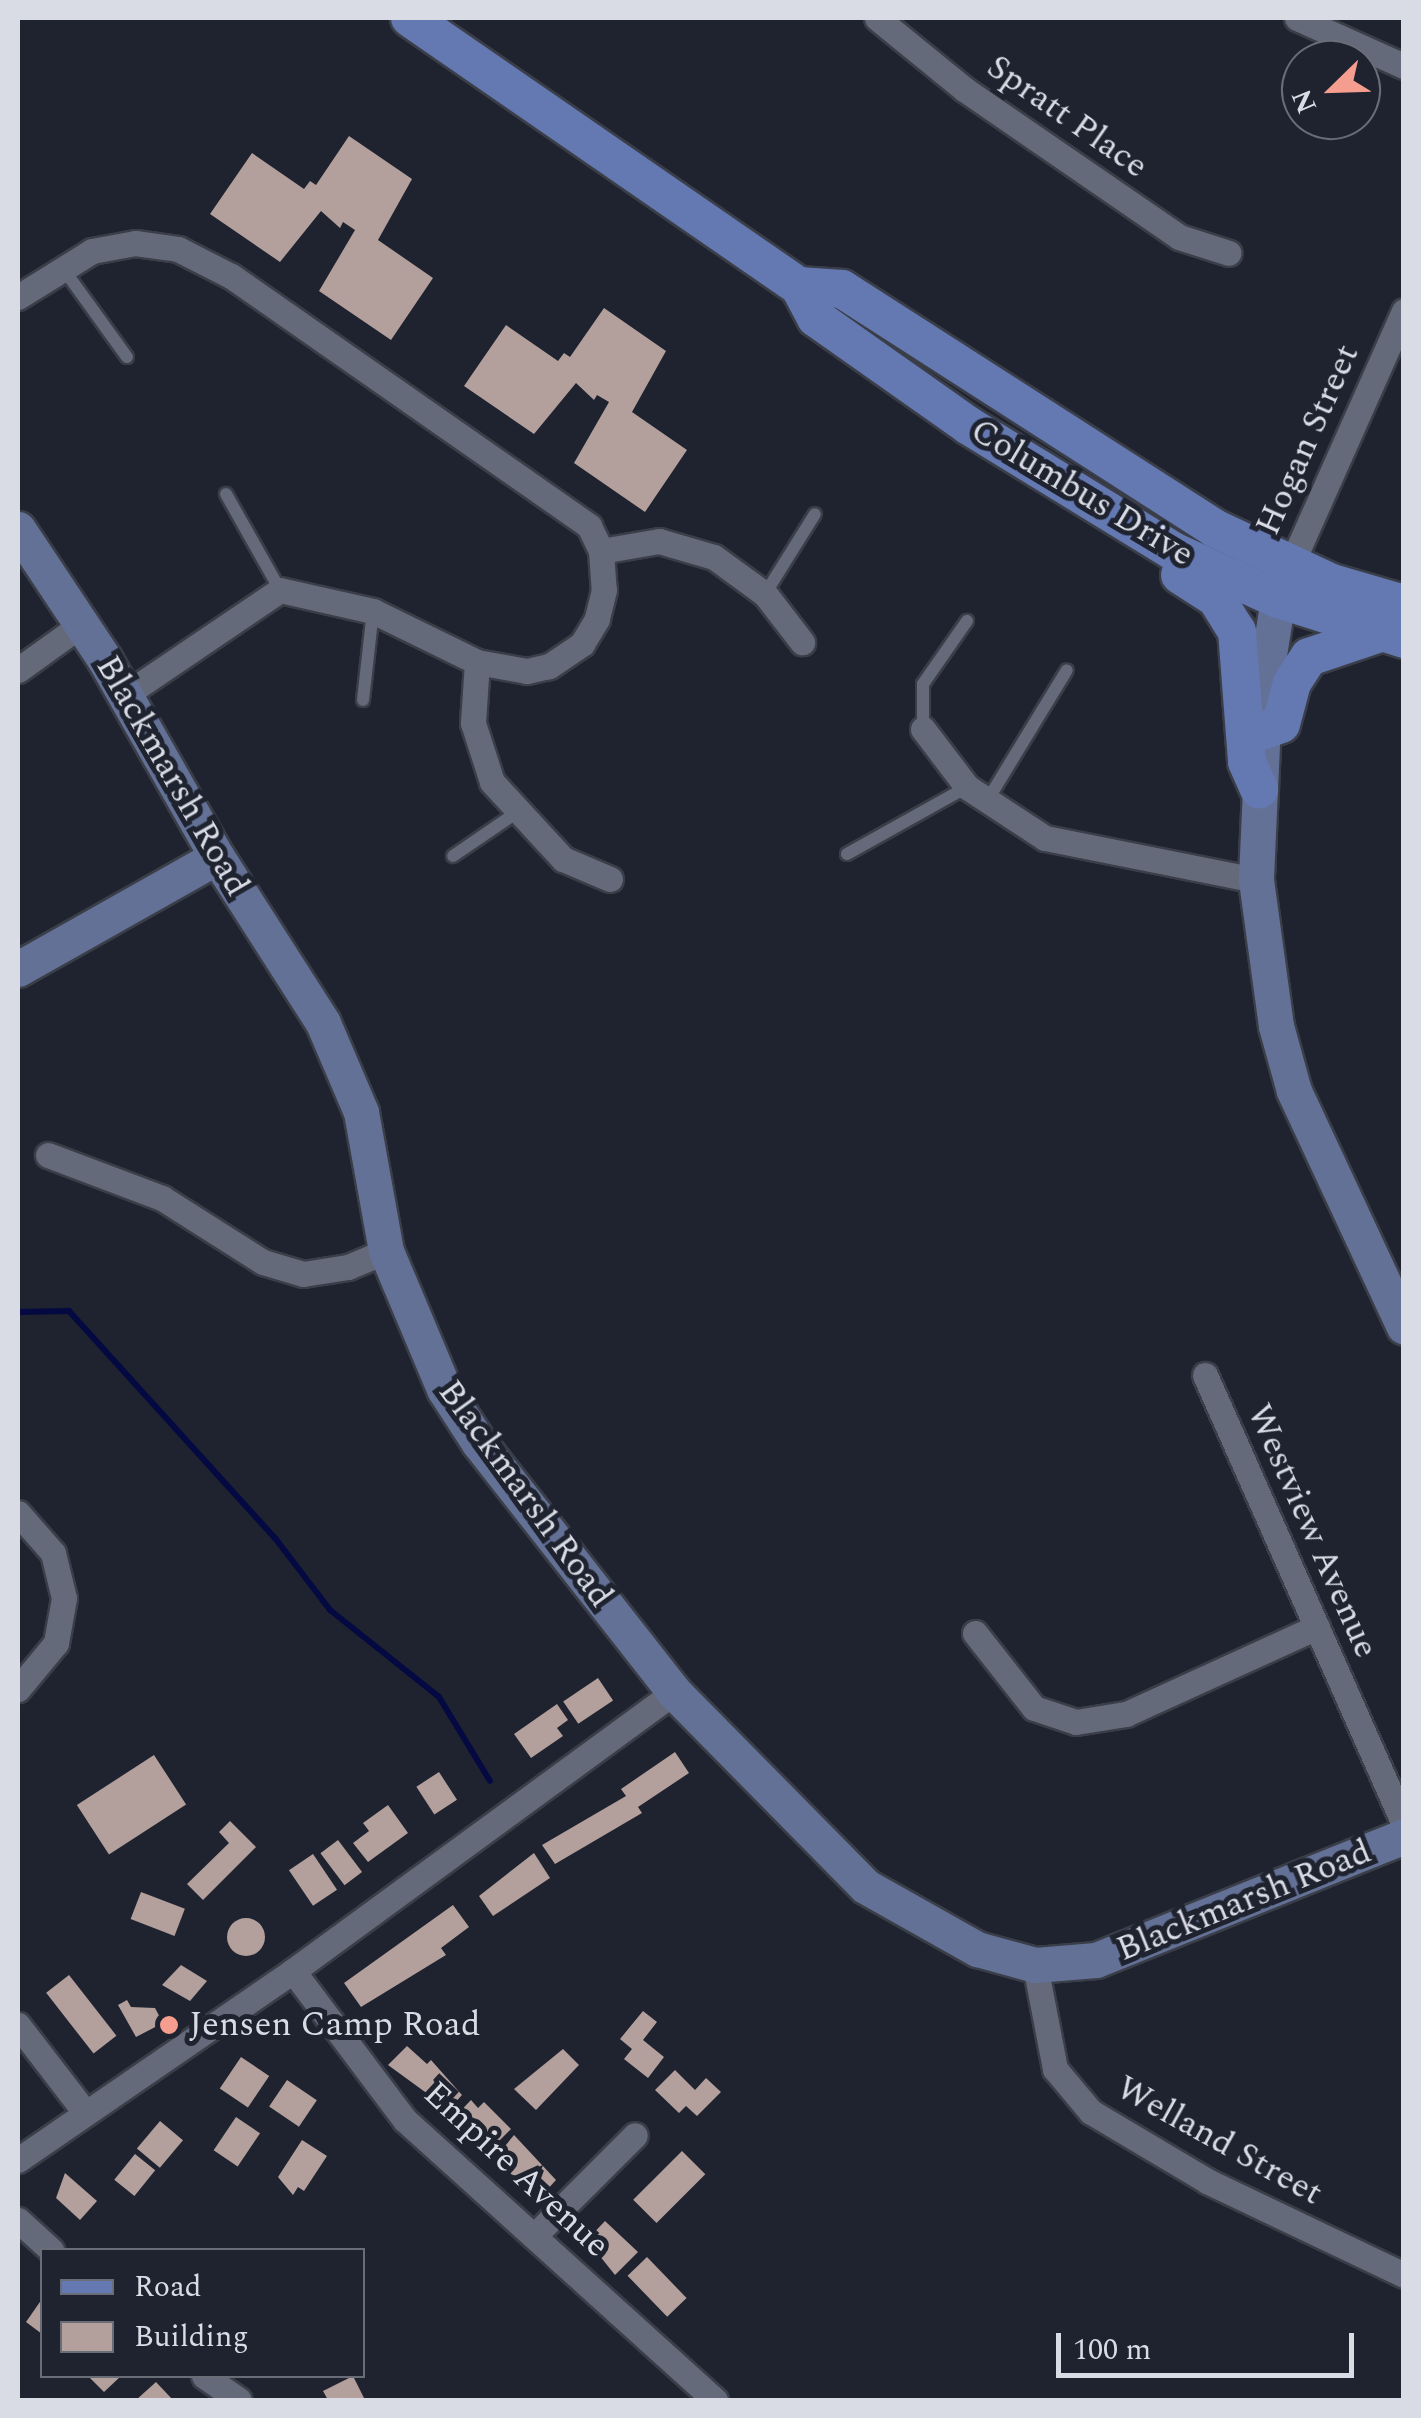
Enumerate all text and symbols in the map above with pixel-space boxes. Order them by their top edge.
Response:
north arrow [1281,40,1381,140]
street label: Spratt Place [978,46,1156,188]
text: N [1281,82,1329,120]
street label: Hogan Street [1247,338,1369,542]
street label: Columbus Drive [963,410,1201,576]
street label: Blackmarsh Road [86,648,258,904]
street label: Blackmarsh Road [429,1372,621,1616]
street label: Westview Avenue [1237,1398,1387,1664]
street label: Blackmarsh Road [1111,1831,1377,1971]
place label: Jensen Camp Road [189,2004,481,2046]
marker: Jensen Camp Road [158,2014,180,2036]
street label: Welland Street [1109,2067,1329,2215]
street label: Empire Avenue [414,2073,618,2267]
legend [40,2248,365,2378]
text: Road [134,2264,202,2310]
scale bar [1061,2313,1358,2375]
text: Building [134,2314,249,2360]
text: 100 m [1073,2327,1151,2373]

